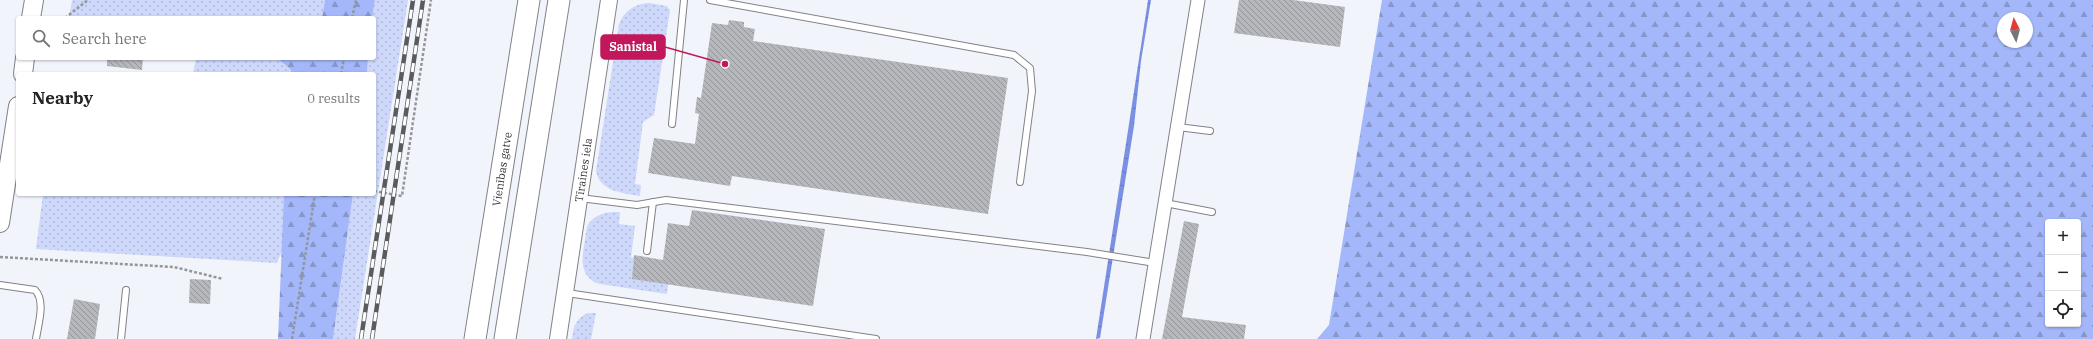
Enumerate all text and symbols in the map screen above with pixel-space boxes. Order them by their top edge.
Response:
north arrow [1997,12,2033,48]
search box [16,16,376,60]
icon: search [30,27,52,49]
text: Search here [62,29,147,48]
callout: Sanistal [601,35,665,59]
text: Sanistal [609,39,657,54]
text: Nearby [32,87,93,109]
text: 0 results [307,90,360,107]
street label: Vienības gatve [489,131,515,207]
street label: Tīraines iela [572,137,595,203]
map controls [2045,219,2081,327]
button: + [2045,219,2081,255]
button: − [2045,255,2081,291]
button: locate [2045,291,2081,327]

